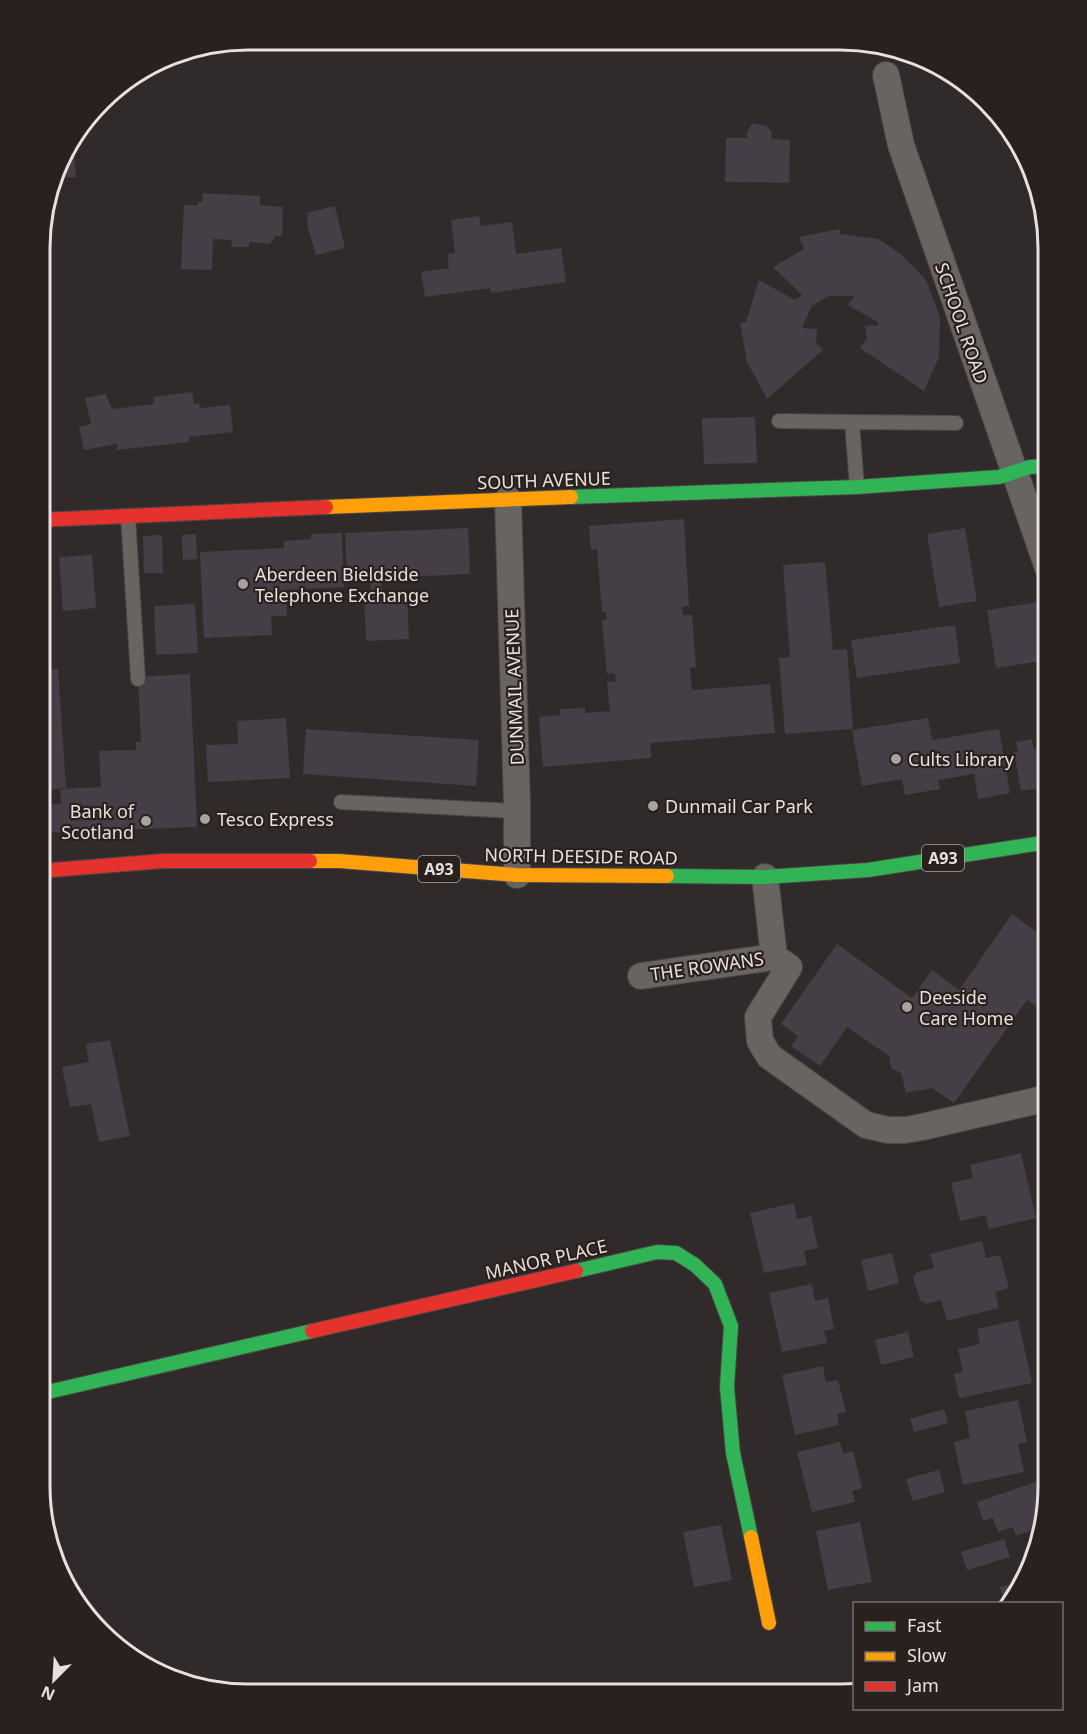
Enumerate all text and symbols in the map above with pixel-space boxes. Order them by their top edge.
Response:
street label: SCHOOL ROAD [930,259,994,387]
street label: SOUTH AVENUE [477,466,611,494]
place label: Aberdeen Bieldside Telephone Exchange [255,562,429,607]
marker: Aberdeen Bieldside Telephone Exchange [236,577,250,591]
street label: DUNMAIL AVENUE [499,608,529,766]
place label: Cults Library [908,747,1015,771]
marker: Cults Library [889,752,903,766]
place label: Dunmail Car Park [665,794,813,818]
place label: Bank of Scotland [61,799,135,844]
marker: Dunmail Car Park [646,799,660,813]
place label: Tesco Express [217,807,334,831]
marker: Tesco Express [198,812,212,826]
marker: Bank of Scotland [139,814,153,828]
street label: NORTH DEESIDE ROAD [484,842,678,870]
road number: A93 [922,845,964,871]
road number: A93 [418,856,460,882]
street label: THE ROWANS [649,946,765,986]
place label: Deeside Care Home [919,985,1014,1030]
marker: Deeside Care Home [900,1000,914,1014]
street label: MANOR PLACE [483,1233,609,1285]
legend [853,1602,1063,1710]
text: Fast [907,1613,942,1637]
text: Slow [907,1643,946,1667]
north arrow [24,1650,84,1710]
text: Jam [905,1673,939,1697]
text: N [37,1681,58,1706]

